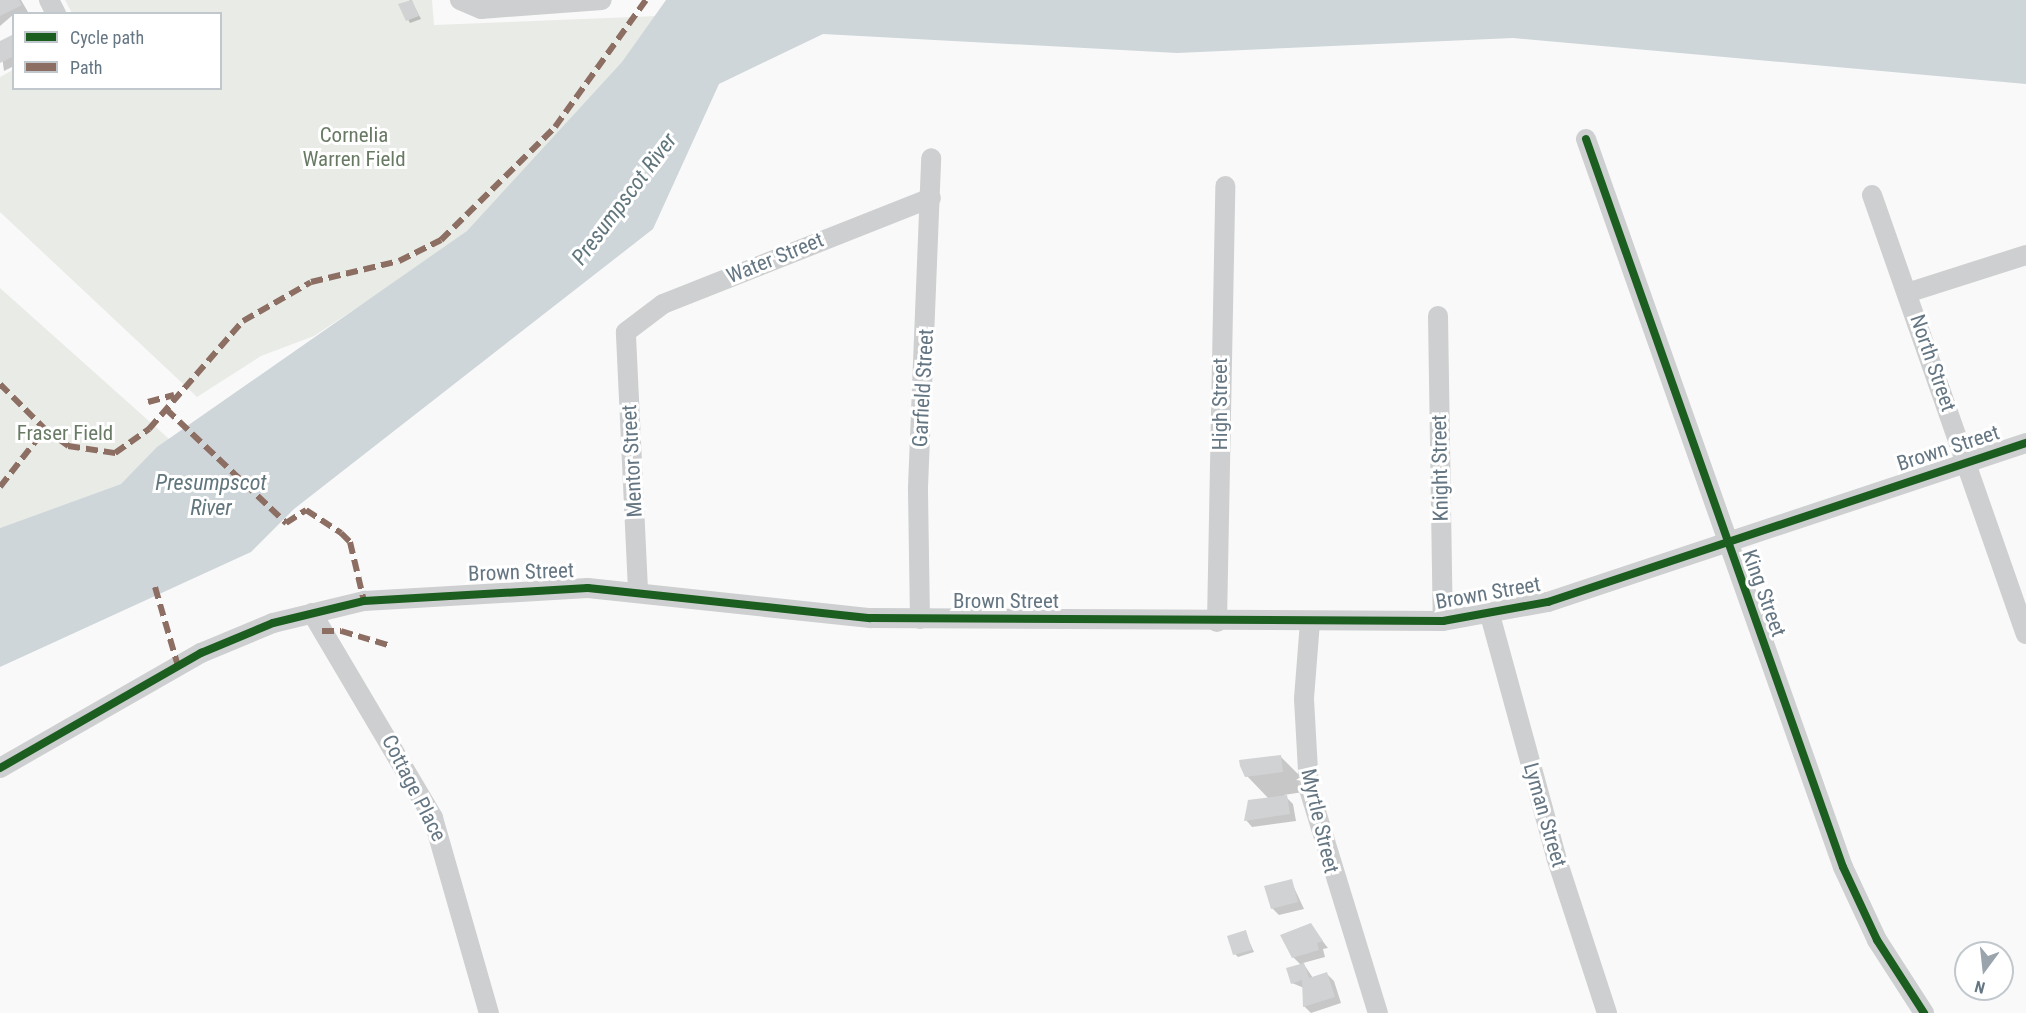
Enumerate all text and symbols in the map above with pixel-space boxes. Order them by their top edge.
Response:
legend [12,12,222,90]
text: Cycle path [70,27,144,48]
text: Path [70,57,103,78]
park label: Cornelia Warren Field [302,122,406,172]
water label: Presumpscot River [566,128,682,270]
street label: Water Street [723,227,827,289]
street label: North Street [1905,311,1961,415]
street label: Garfield Street [907,328,939,448]
street label: High Street [1207,358,1233,450]
street label: Mentor Street [616,404,648,518]
street label: Knight Street [1426,414,1454,522]
park label: Fraser Field [17,420,113,446]
street label: Brown Street [1894,420,2002,476]
water label: Presumpscot River [155,469,267,520]
street label: King Street [1737,546,1791,640]
street label: Brown Street [468,558,574,586]
street label: Brown Street [1434,571,1542,615]
street label: Brown Street [953,588,1059,614]
street label: Cottage Place [376,731,452,845]
street label: Lyman Street [1518,760,1572,870]
street label: Myrtle Street [1296,766,1344,876]
north arrow [1954,941,2014,1001]
text: N [1973,976,1987,997]

